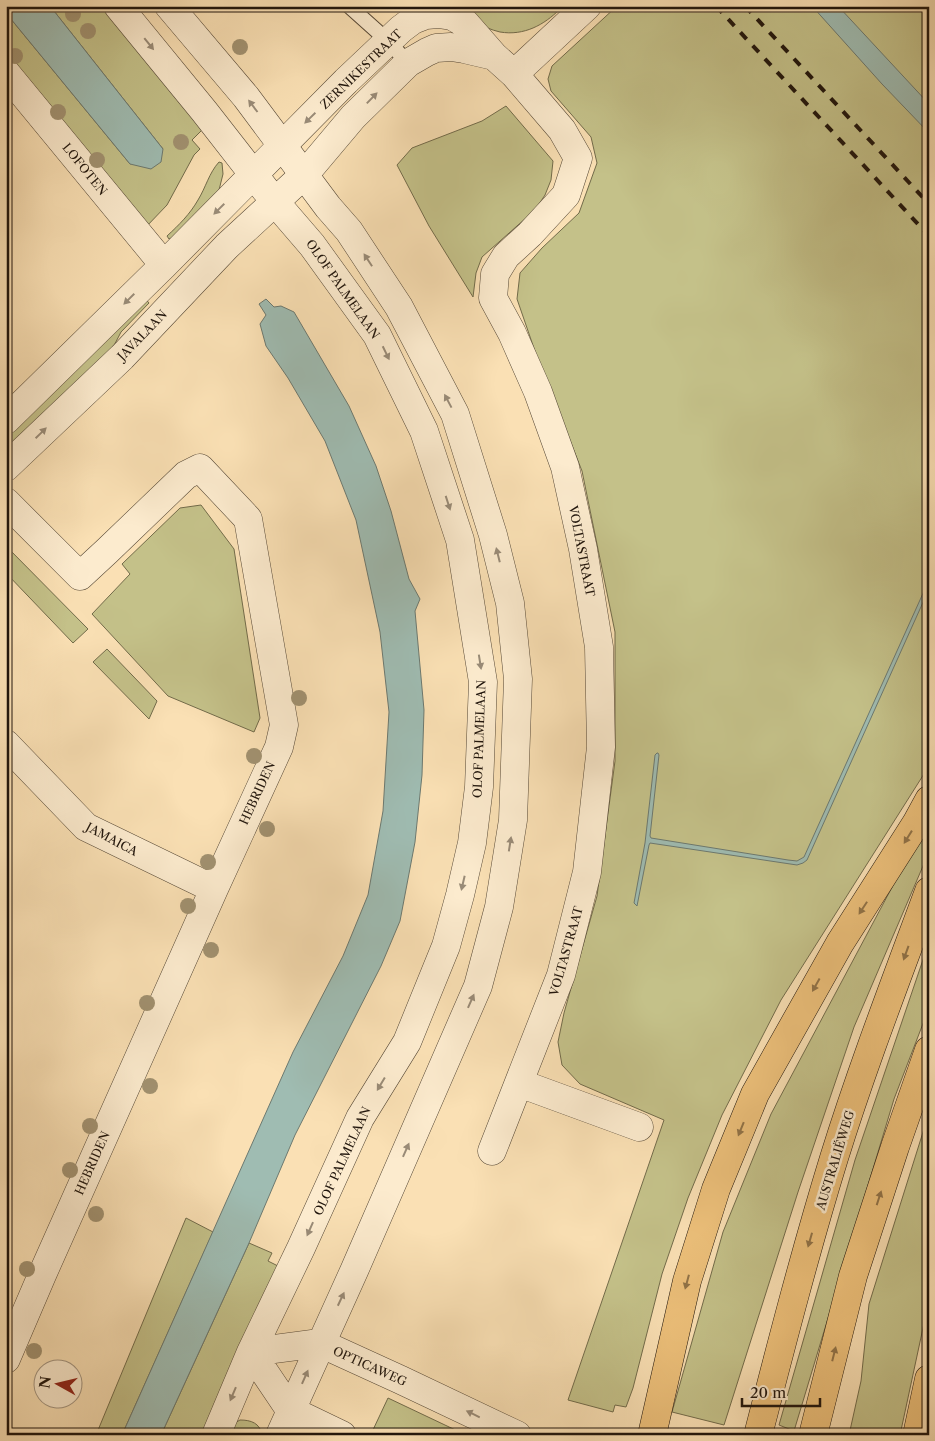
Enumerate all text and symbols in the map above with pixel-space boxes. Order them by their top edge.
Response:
street label: ZERNIKESTRAAT [317,26,405,112]
one-way arrow [144,37,155,50]
one-way arrow [366,93,378,105]
one-way arrow [248,99,258,113]
one-way arrow [304,112,316,124]
street label: LOFOTEN [59,140,111,198]
one-way arrow [213,203,225,215]
street label: OLOF PALMELAAN [303,236,383,342]
one-way arrow [363,253,372,267]
one-way arrow [123,293,135,305]
street label: JAVALAAN [113,307,170,365]
one-way arrow [382,346,390,361]
one-way arrow [444,394,452,408]
one-way arrow [35,427,47,439]
one-way arrow [445,496,452,511]
street label: VOLTASTRAAT [566,503,598,598]
one-way arrow [494,548,502,563]
one-way arrow [476,655,484,671]
street label: OLOF PALMELAAN [469,680,489,798]
street label: HEBRIDEN [236,759,278,827]
street label: JAMAICA [82,818,142,859]
one-way arrow [903,830,912,843]
one-way arrow [506,836,514,852]
one-way arrow [459,875,467,890]
one-way arrow [858,901,867,914]
street label: VOLTASTRAAT [546,904,586,999]
one-way arrow [902,946,909,961]
one-way arrow [812,978,820,993]
one-way arrow [468,994,476,1008]
one-way arrow [377,1077,386,1090]
street label: OLOF PALMELAAN [310,1104,374,1218]
street label: AUSTRALIËWEG [811,1108,857,1212]
one-way arrow [736,1122,744,1136]
street label: HEBRIDEN [71,1129,113,1197]
one-way arrow [403,1143,411,1157]
one-way arrow [875,1190,883,1205]
one-way arrow [306,1222,314,1237]
one-way arrow [806,1233,814,1248]
one-way arrow [683,1275,691,1290]
one-way arrow [337,1292,345,1306]
street label: OPTICAWEG [331,1343,410,1389]
one-way arrow [830,1346,838,1361]
north arrow [32,1358,82,1408]
one-way arrow [302,1370,310,1384]
text: N [35,1375,55,1389]
scale bar [742,1376,820,1408]
text: 20 m [750,1383,786,1402]
one-way arrow [229,1387,237,1401]
one-way arrow [466,1410,480,1418]

